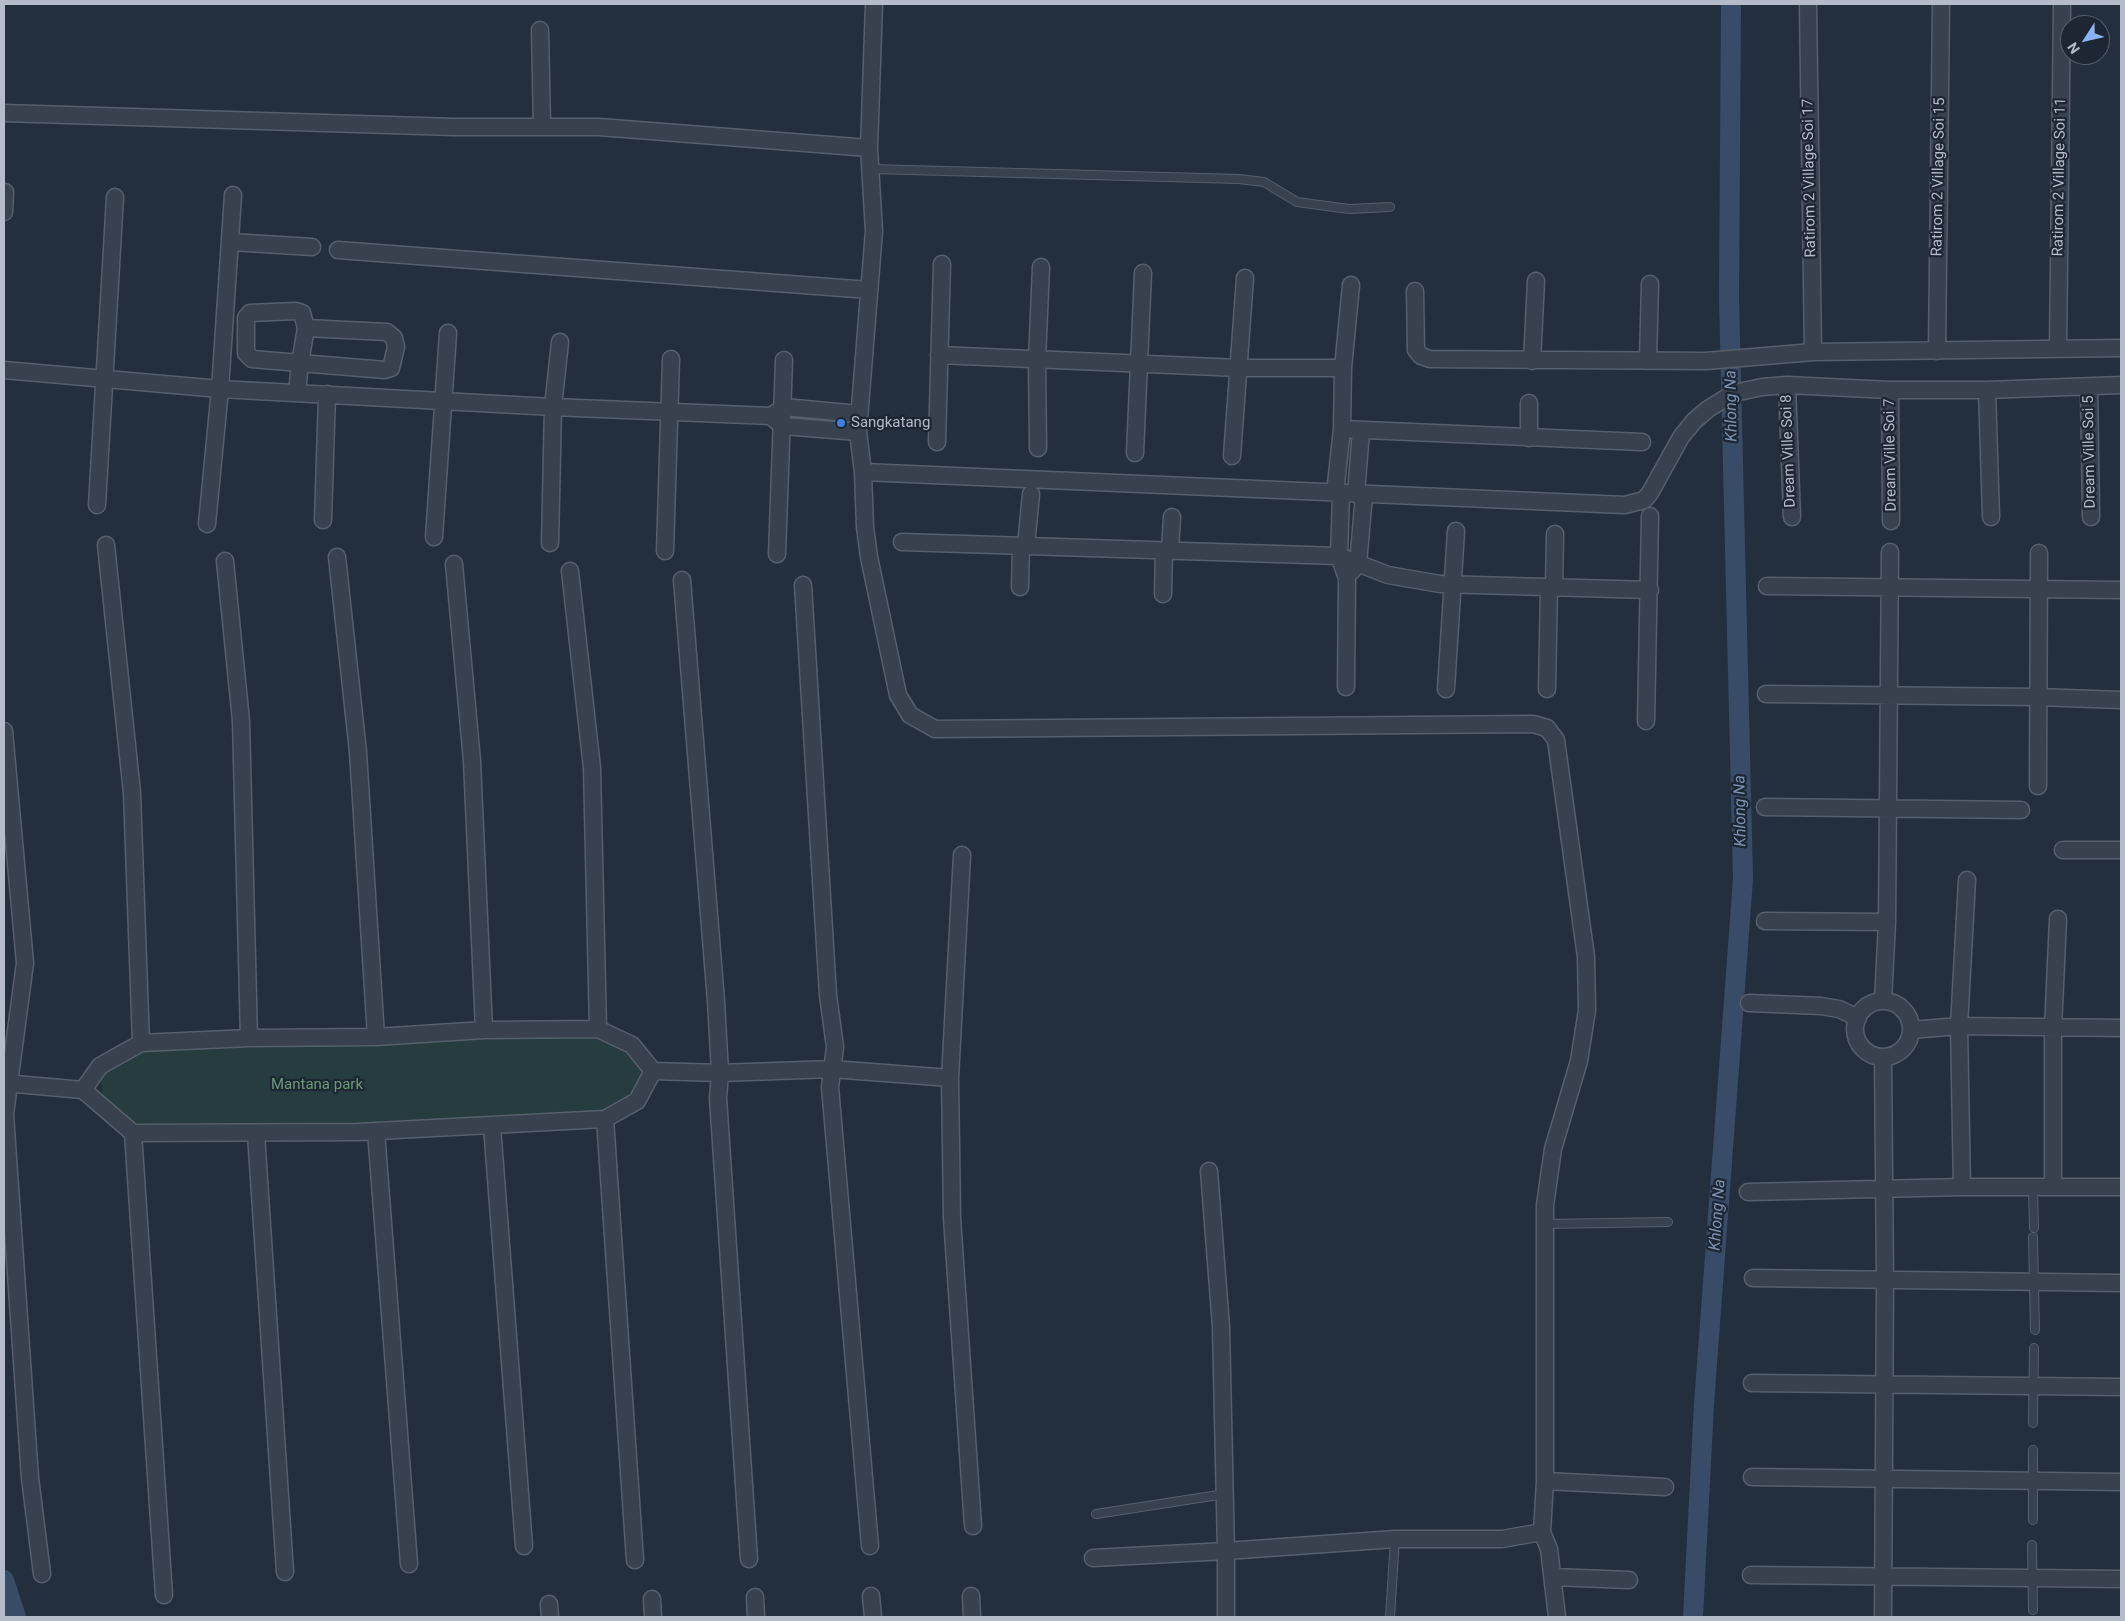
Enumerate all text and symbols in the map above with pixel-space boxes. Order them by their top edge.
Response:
north arrow [2060,15,2110,65]
text: N [2064,39,2083,57]
street label: Ratirom 2 Village Soi 15 [1929,97,1949,257]
street label: Ratirom 2 Village Soi 11 [2050,97,2070,257]
street label: Ratirom 2 Village Soi 17 [1800,98,1820,258]
water label: Khlong Na [1722,370,1742,442]
street label: Dream Ville Soi 8 [1778,394,1800,508]
street label: Dream Ville Soi 5 [2080,395,2100,509]
street label: Dream Ville Soi 7 [1881,398,1901,512]
place label: Sangkatang [851,414,930,432]
marker: Sangkatang [835,417,847,429]
water label: Khlong Na [1731,775,1751,847]
park label: Mantana park [271,1076,363,1094]
water label: Khlong Na [1706,1179,1730,1251]

